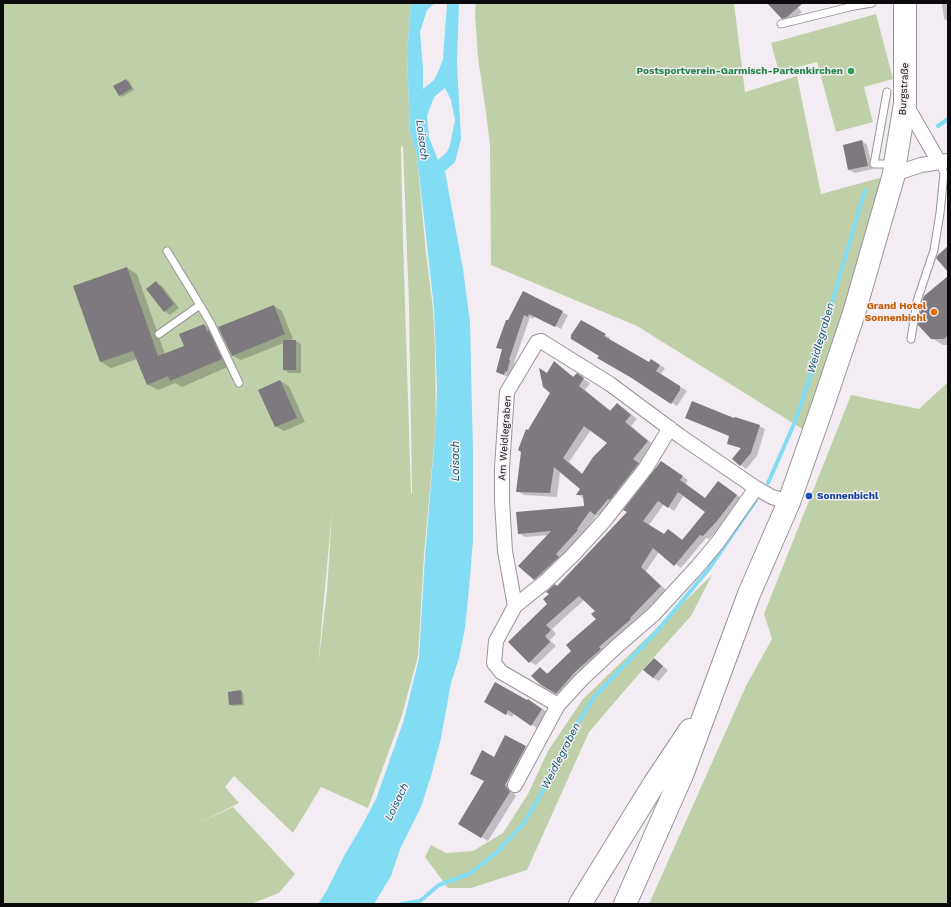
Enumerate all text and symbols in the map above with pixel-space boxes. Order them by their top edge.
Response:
street label: Burgstraße [897,62,911,116]
place label: Postsportverein-Garmisch-Partenkirchen [637,65,843,77]
marker: Postsportverein-Garmisch-Partenkirchen [846,66,856,76]
water label: Loisach [413,119,431,161]
place label: Grand Hotel Sonnenbichl [865,300,926,324]
water label: Weidlegraben [805,301,837,375]
marker: Grand Hotel Sonnenbichl [929,307,939,317]
street label: Am Weidlegraben [496,395,514,481]
water label: Loisach [449,441,463,481]
place label: Sonnenbichl [817,490,878,502]
marker: Sonnenbichl [804,491,814,501]
water label: Weidlegraben [539,721,583,791]
water label: Loisach [382,781,412,823]

